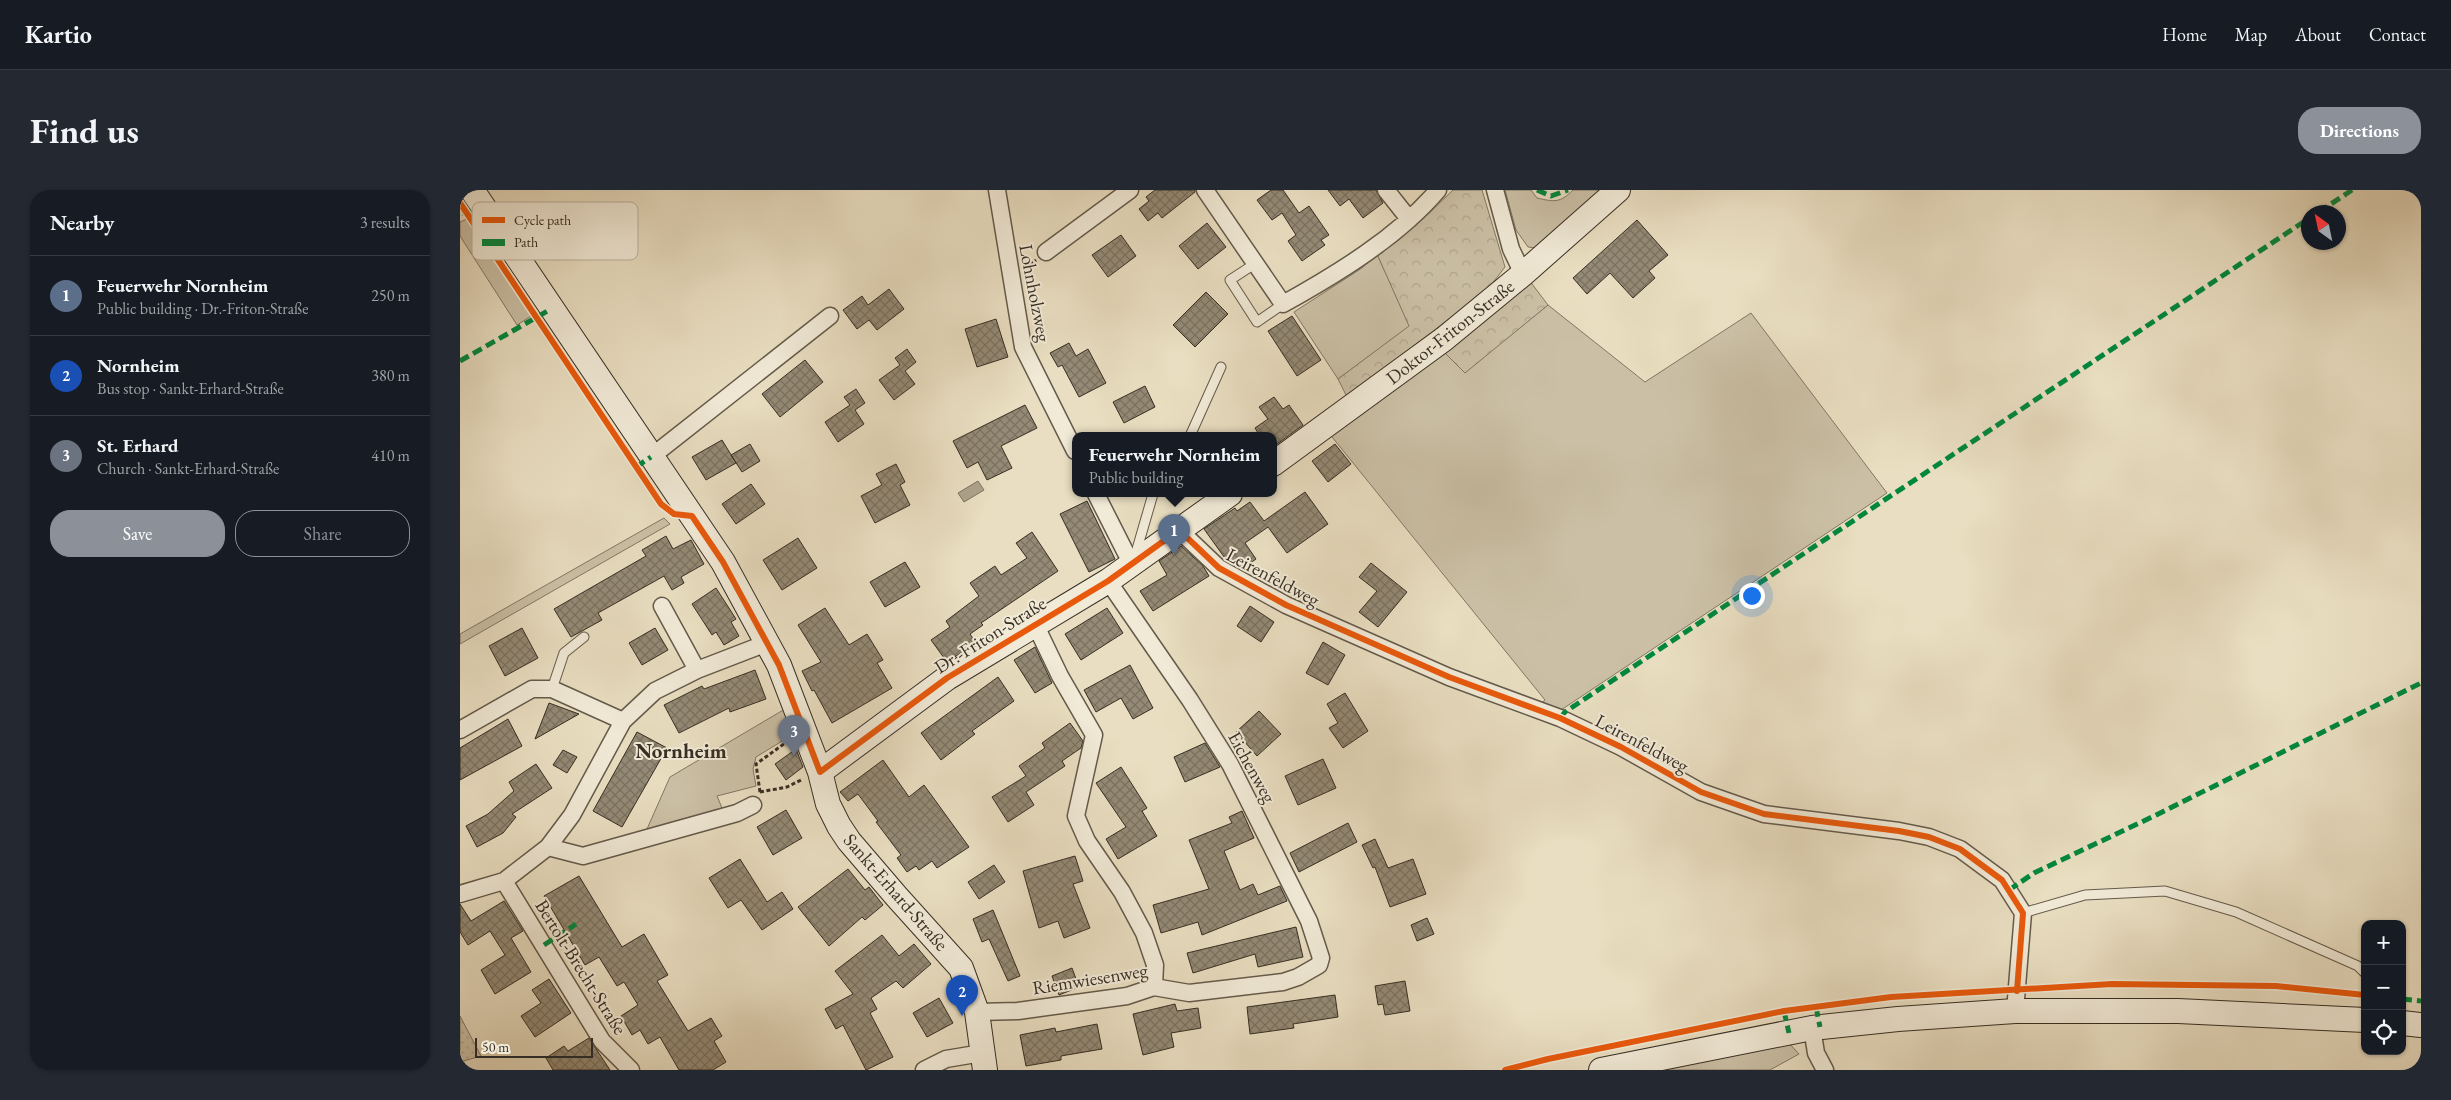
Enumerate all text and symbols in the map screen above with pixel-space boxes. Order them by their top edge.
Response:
text: Kartio [25,19,92,50]
text: Home [2162,23,2207,46]
text: Map [2235,23,2267,46]
text: About [2295,23,2341,46]
text: Contact [2369,23,2426,46]
button: Directions [2298,107,2421,154]
text: Find us [30,108,139,153]
legend [472,202,638,260]
north arrow [2301,205,2346,250]
text: Nearby [50,209,114,236]
text: Cycle path [514,211,571,229]
text: 3 results [360,212,410,233]
text: Path [514,233,538,251]
street label: Lohnholzweg [1013,242,1057,345]
text: Feuerwehr Nornheim [97,273,268,298]
street label: Doktor-Friton-Straße [1381,274,1519,390]
text: 1 [62,285,70,306]
text: 250 m [371,285,410,306]
text: Public building · Dr.-Friton-Straße [97,298,308,319]
text: Nornheim [97,353,180,378]
text: 2 [62,365,70,386]
text: 380 m [371,365,410,386]
text: Bus stop · Sankt-Erhard-Straße [97,378,284,399]
popup [1072,432,1277,497]
text: St. Erhard [97,433,179,458]
text: Feuerwehr Nornheim [1089,442,1260,467]
text: 3 [62,445,70,466]
text: 410 m [371,445,410,466]
text: Church · Sankt-Erhard-Straße [97,458,279,479]
text: Public building [1089,467,1183,488]
button: Save [50,510,225,557]
button: Share [235,510,410,557]
pin: 1 [1158,514,1190,555]
street label: Leirenfeldweg [1222,542,1325,612]
your location [1739,583,1765,609]
street label: Dr.-Friton-Straße [929,591,1051,679]
street label: Leirenfeldweg [1591,708,1694,778]
pin: 3 [778,715,810,756]
street label: Eichenweg [1222,727,1282,808]
district label: Nornheim [635,737,727,764]
street label: Sankt-Erhard-Straße [838,828,954,956]
street label: Bertolt-Brecht-Straße [529,895,633,1039]
map controls [2361,920,2406,1055]
button: + [2361,920,2406,965]
street label: Riemwiesenweg [1031,957,1150,1000]
button: − [2361,965,2406,1010]
pin: 2 [946,975,978,1016]
button: locate [2361,1010,2406,1055]
scale bar [475,1035,592,1058]
text: 50 m [482,1038,509,1056]

